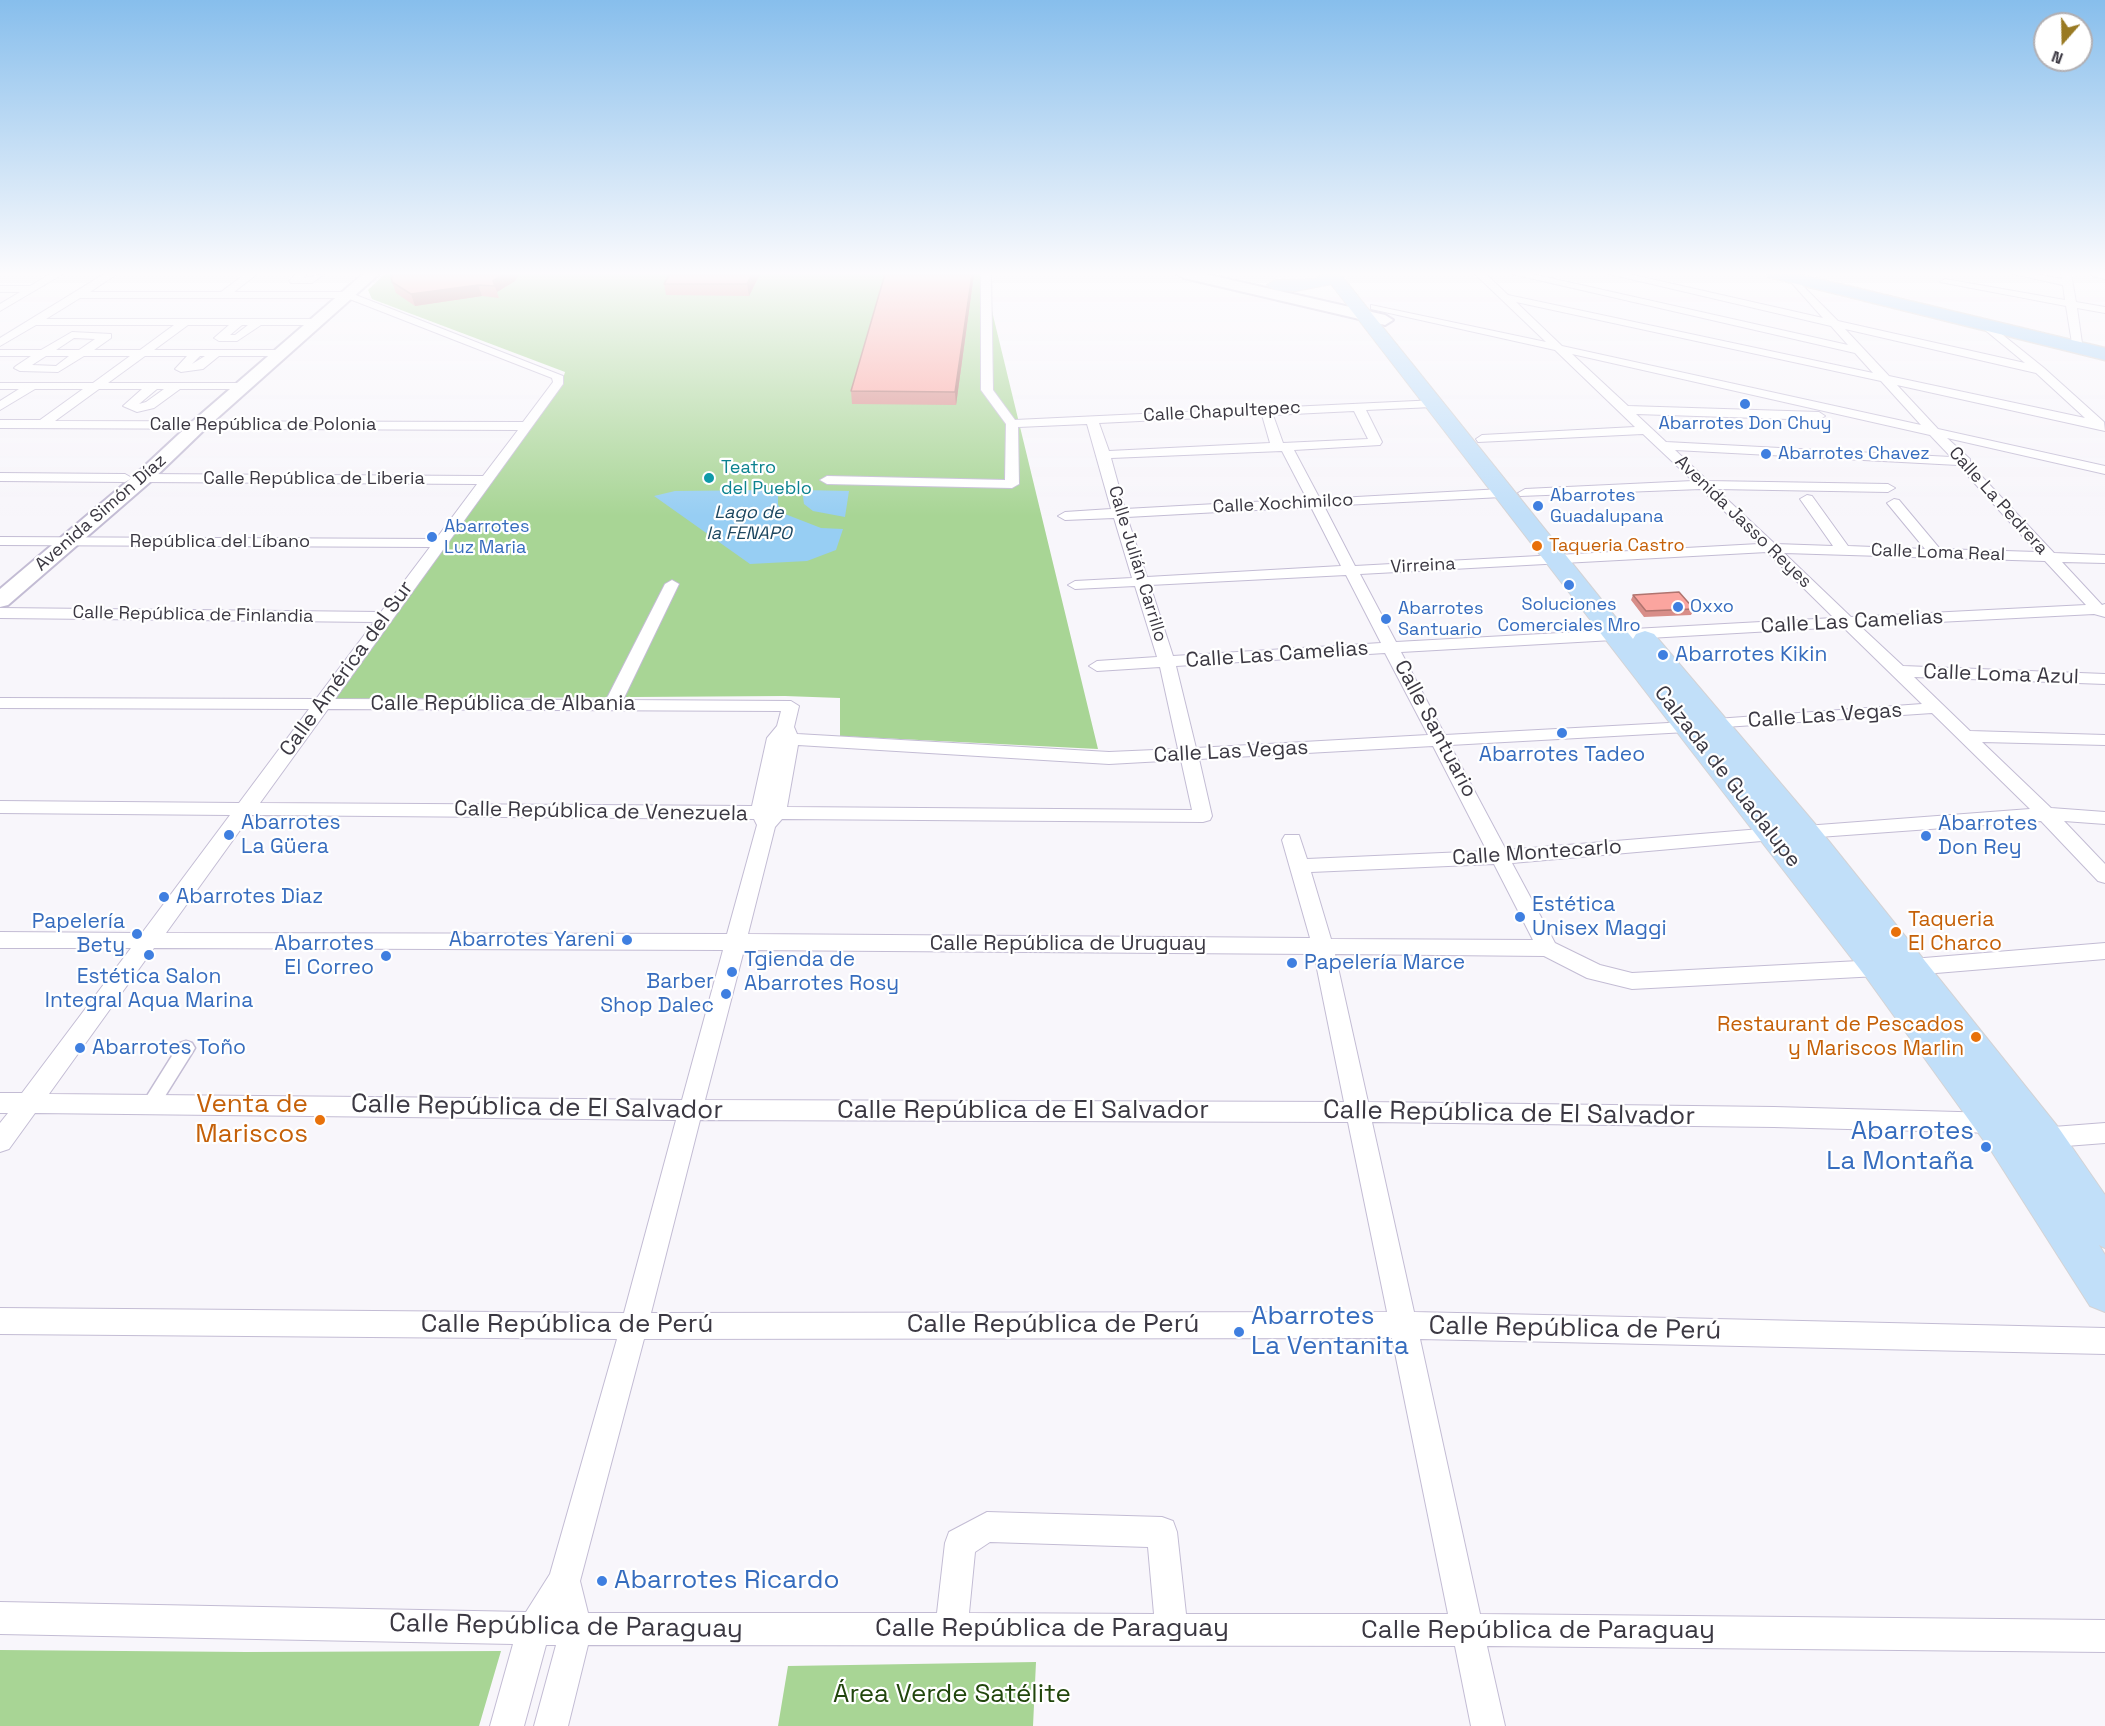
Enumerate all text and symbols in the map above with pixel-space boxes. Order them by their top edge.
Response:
north arrow [2033,12,2093,72]
text: N [2049,46,2066,69]
street label: Calle Chapultepec [1143,397,1301,427]
marker: Abarrotes Don Chuy [1738,397,1752,411]
place label: Abarrotes Don Chuy [1658,413,1832,435]
street label: Calle República de Polonia [150,414,376,436]
place label: Abarrotes Chavez [1778,443,1930,465]
street label: Calle La Pedrera [1944,443,2052,559]
marker: Abarrotes Chavez [1759,447,1773,461]
street label: Avenida Simón Díaz [31,450,171,576]
street label: Avenida Jasso Reyes [1670,451,1816,593]
place label: Teatro del Pueblo [721,457,812,500]
street label: Calle República de Liberia [203,468,425,490]
marker: Teatro del Pueblo [702,471,716,485]
street label: Calle Julián Carrillo [1103,483,1171,645]
place label: Abarrotes Guadalupana [1550,485,1664,528]
street label: Calle Xochimilco [1212,490,1354,518]
marker: Abarrotes Guadalupana [1531,499,1545,513]
water label: Lago de la FENAPO [706,502,792,544]
place label: Abarrotes Luz Maria [444,516,529,558]
marker: Abarrotes Luz Maria [425,530,439,544]
street label: República del Líbano [130,531,310,553]
place label: Taqueria Castro [1549,535,1685,557]
marker: Taqueria Castro [1530,539,1544,553]
street label: Calle Loma Real [1871,540,2005,566]
street label: Virreina [1390,554,1456,578]
street label: Calle América del Sur [275,576,419,762]
marker: Soluciones Comerciales Mro [1562,578,1576,592]
place label: Soluciones Comerciales Mro [1497,594,1641,636]
place label: Oxxo [1690,596,1734,618]
place label: Abarrotes Santuario [1398,598,1483,640]
marker: Oxxo [1671,600,1685,614]
street label: Calle República de Finlandia [72,602,314,628]
street label: Calle Las Camelias [1760,605,1944,639]
marker: Abarrotes Santuario [1379,612,1393,626]
street label: Calle Las Camelias [1185,636,1369,674]
place label: Abarrotes Kikin [1675,642,1827,668]
marker: Abarrotes Kikin [1656,648,1670,662]
street label: Calle Santuario [1388,656,1482,802]
street label: Calle Loma Azul [1923,660,2079,690]
street label: Calzada de Guadalupe [1648,681,1806,873]
street label: Calle República de Albania [371,691,635,717]
street label: Calle Las Vegas [1747,698,1903,734]
marker: Abarrotes Tadeo [1555,726,1569,740]
street label: Calle Las Vegas [1153,735,1309,769]
place label: Abarrotes Tadeo [1479,742,1645,768]
street label: Calle República de Venezuela [454,797,748,827]
place label: Abarrotes La Güera [241,810,341,860]
place label: Abarrotes Don Rey [1938,811,2038,861]
marker: Abarrotes La Güera [222,828,236,842]
marker: Abarrotes Don Rey [1919,829,1933,843]
street label: Calle Montecarlo [1451,835,1623,871]
place label: Abarrotes Diaz [176,884,323,910]
marker: Abarrotes Diaz [157,890,171,904]
place label: Estética Unisex Maggi [1532,892,1667,942]
place label: Taqueria El Charco [1908,907,2002,957]
place label: Papelería Bety [32,909,125,959]
marker: Estética Unisex Maggi [1513,910,1527,924]
marker: Taqueria El Charco [1889,925,1903,939]
marker: Papelería Bety [130,927,144,941]
place label: Abarrotes Yareni [449,927,615,953]
place label: Abarrotes El Correo [274,931,374,981]
street label: Calle República de Uruguay [930,931,1206,957]
marker: Abarrotes Yareni [620,933,634,947]
place label: Tgienda de Abarrotes Rosy [744,947,899,997]
marker: Estética Salon Integral Aqua Marina [142,948,156,962]
marker: Abarrotes El Correo [379,949,393,963]
place label: Papelería Marce [1304,950,1465,976]
marker: Papelería Marce [1285,956,1299,970]
place label: Estética Salon Integral Aqua Marina [45,964,253,1014]
marker: Tgienda de Abarrotes Rosy [725,965,739,979]
place label: Barber Shop Dalec [600,969,714,1019]
marker: Barber Shop Dalec [719,987,733,1001]
place label: Restaurant de Pescados y Mariscos Marlin [1717,1012,1964,1062]
marker: Restaurant de Pescados y Mariscos Marlin [1969,1030,1983,1044]
place label: Abarrotes Toño [92,1035,246,1061]
marker: Abarrotes Toño [73,1041,87,1055]
place label: Venta de Mariscos [195,1089,308,1150]
street label: Calle República de El Salvador [351,1089,723,1127]
street label: Calle República de El Salvador [837,1095,1209,1127]
street label: Calle República de El Salvador [1323,1095,1695,1133]
marker: Venta de Mariscos [313,1113,327,1127]
place label: Abarrotes La Montaña [1826,1116,1974,1178]
marker: Abarrotes La Montaña [1979,1140,1993,1154]
place label: Abarrotes La Ventanita [1251,1301,1409,1362]
street label: Calle República de Perú [421,1309,713,1341]
street label: Calle República de Perú [907,1309,1199,1341]
street label: Calle República de Perú [1428,1311,1722,1347]
marker: Abarrotes La Ventanita [1232,1325,1246,1339]
place label: Abarrotes Ricardo [614,1565,839,1597]
marker: Abarrotes Ricardo [595,1574,609,1588]
street label: Calle República de Paraguay [389,1608,743,1646]
street label: Calle República de Paraguay [875,1613,1229,1645]
street label: Calle República de Paraguay [1361,1615,1715,1647]
park label: Área Verde Satélite [833,1679,1071,1711]

